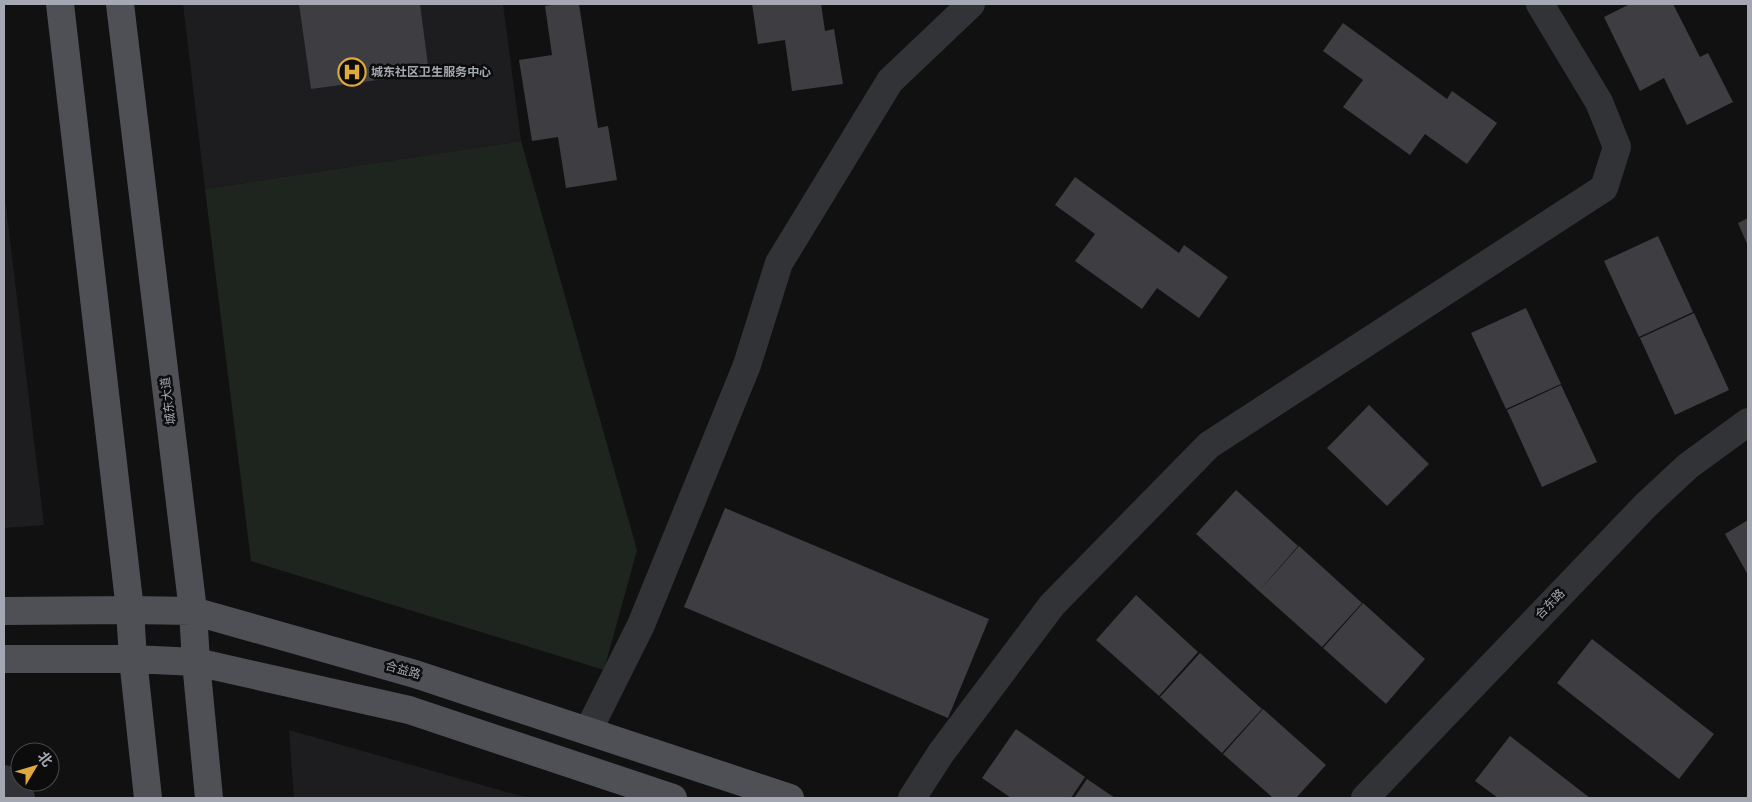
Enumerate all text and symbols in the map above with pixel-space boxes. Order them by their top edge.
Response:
hospital icon: 城东社区卫生服务中心 [337,57,367,87]
place label: 城东社区卫生服务中心 [371,64,491,80]
street label: 城东大道 [157,376,179,426]
street label: 合东路 [1532,585,1568,623]
street label: 合益路 [383,657,423,683]
north arrow [10,742,60,792]
text: 北 [33,748,57,771]

